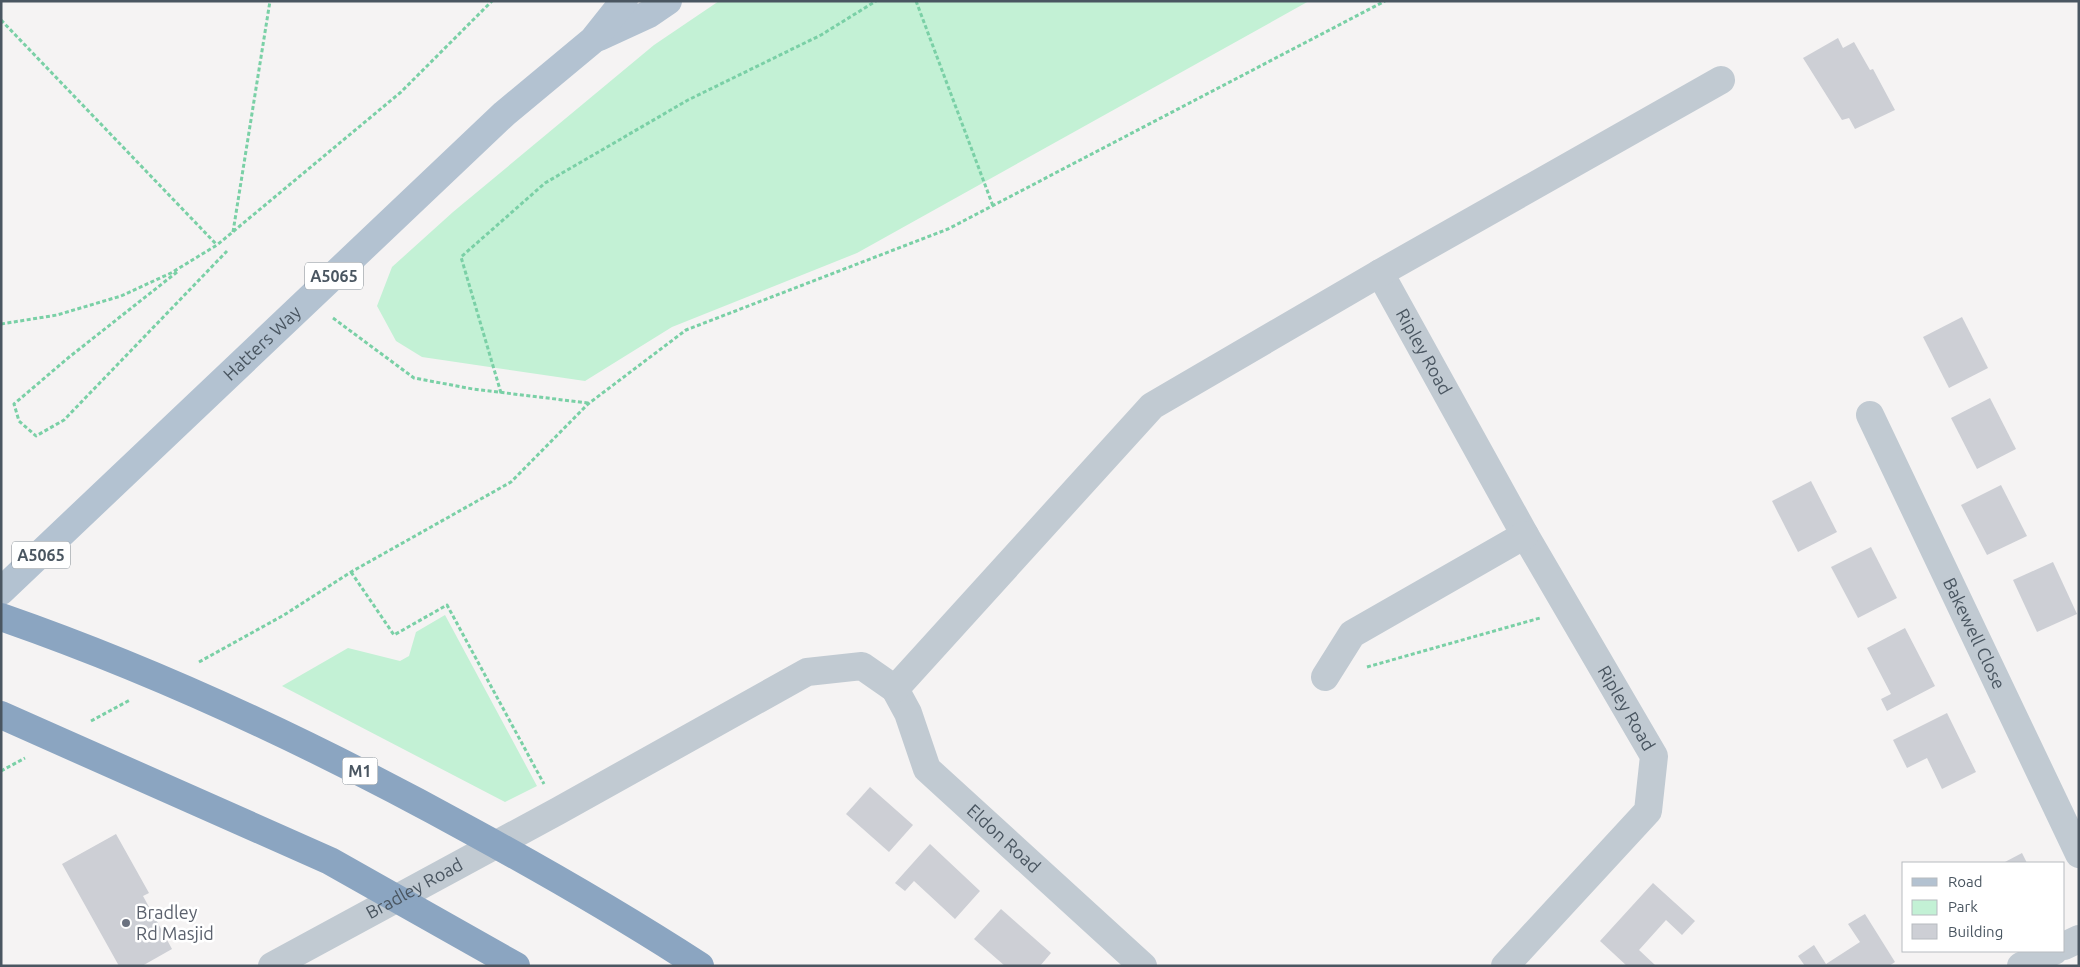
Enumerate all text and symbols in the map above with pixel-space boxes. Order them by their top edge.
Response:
road number: A5065 [305,262,363,290]
street label: Hatters Way [219,301,305,384]
street label: Ripley Road [1393,305,1456,398]
road number: A5065 [12,542,70,568]
street label: Bakewell Close [1940,574,2010,692]
street label: Ripley Road [1594,662,1660,754]
road number: M1 [342,758,378,784]
street label: Eldon Road [964,800,1045,876]
street label: Bradley Road [362,854,466,922]
legend [1902,862,2065,952]
text: Road [1948,873,1983,890]
text: Park [1948,898,1978,915]
place label: Bradley Rd Masjid [136,902,214,943]
marker: Bradley Rd Masjid [120,917,132,929]
text: Building [1948,923,2003,940]

